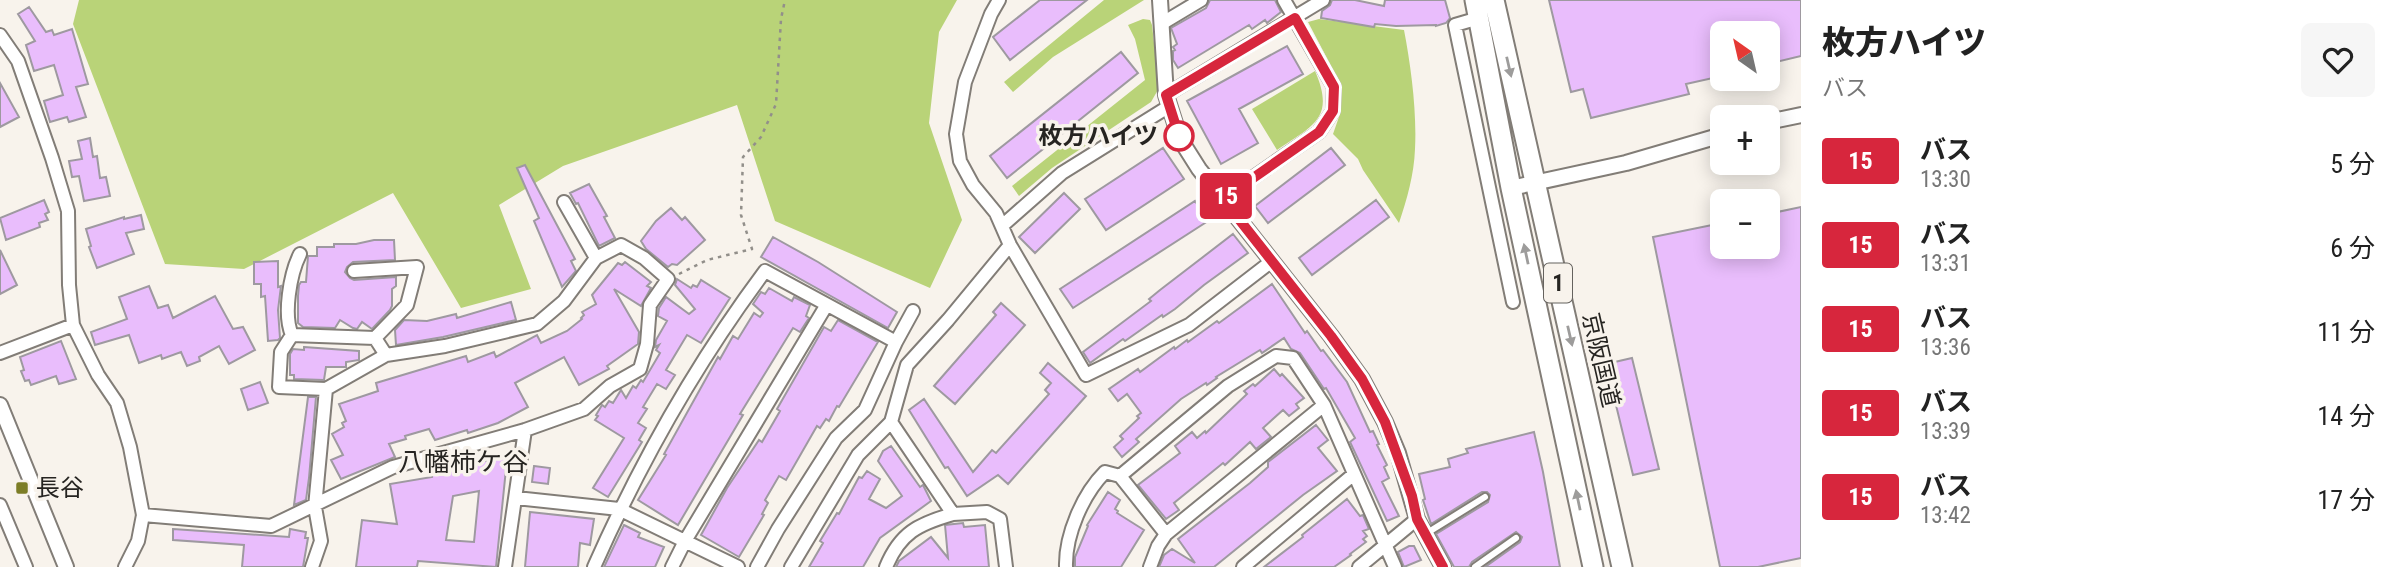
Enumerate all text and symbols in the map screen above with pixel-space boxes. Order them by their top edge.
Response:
north arrow [1710,21,1780,91]
map controls [1710,21,1780,259]
text: 枚方ハイツ [1822,23,1986,62]
button: heart [2301,23,2375,97]
one-way arrow [1504,56,1515,78]
text: バス [1822,75,1868,102]
button: + [1710,105,1780,175]
marker: 枚方ハイツ [1164,121,1194,151]
place label: 枚方ハイツ [1038,122,1158,150]
text: バス [1920,135,1972,165]
text: 15 [1848,147,1873,175]
text: 5 分 [2330,149,2375,179]
text: 13:30 [1920,166,1971,193]
line badge: 15 [1194,173,1258,219]
text: 15 [1214,182,1238,210]
button: − [1710,189,1780,259]
text: バス [1920,219,1972,249]
text: 15 [1848,231,1873,259]
text: 6 分 [2330,233,2375,263]
one-way arrow [1520,243,1531,265]
text: 13:31 [1920,250,1971,277]
road number: 1 [1544,264,1572,302]
text: バス [1920,303,1972,333]
street label: 京阪国道 [1577,310,1625,410]
text: 15 [1848,315,1873,343]
text: 11 分 [2317,317,2375,347]
one-way arrow [1565,325,1576,347]
text: 13:36 [1920,334,1971,361]
text: バス [1920,387,1972,417]
text: 15 [1848,399,1873,427]
text: 14 分 [2317,401,2375,431]
text: 13:39 [1920,418,1971,445]
district label: 八幡柿ケ谷 [398,447,528,477]
text: バス [1920,471,1972,501]
place label: 長谷 [36,474,84,502]
marker: 長谷 [14,480,30,496]
text: 15 [1848,483,1873,511]
text: 17 分 [2317,485,2375,515]
one-way arrow [1573,489,1584,511]
text: 13:42 [1920,502,1971,529]

